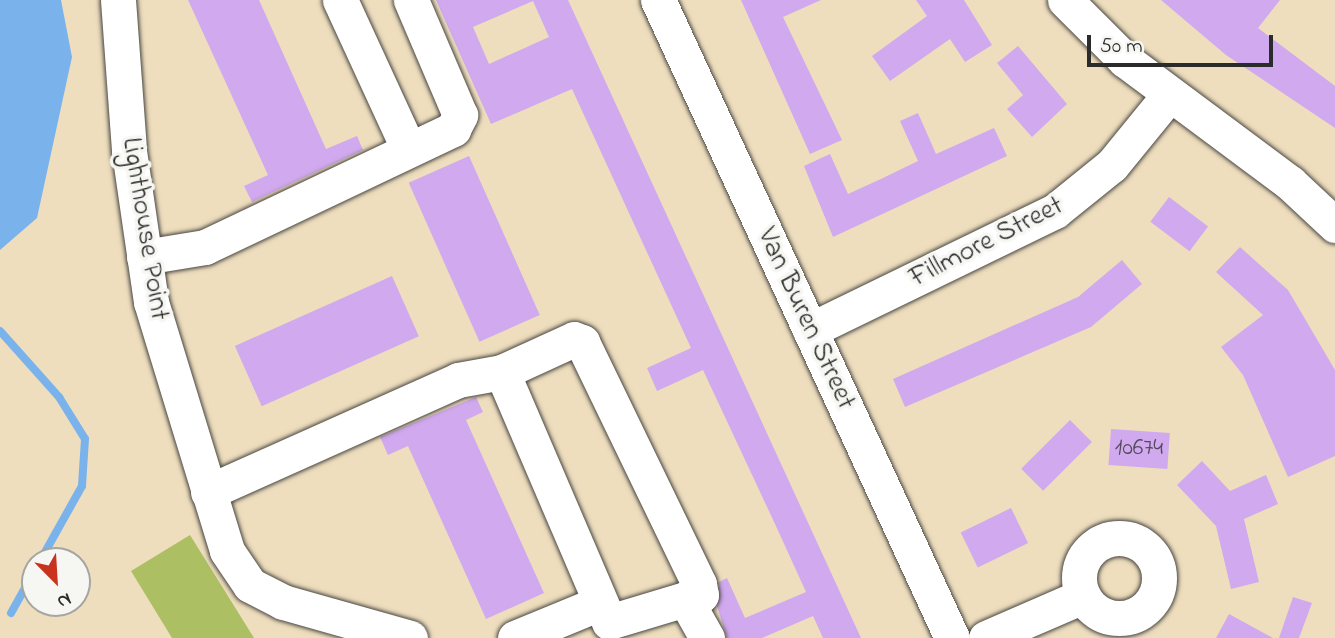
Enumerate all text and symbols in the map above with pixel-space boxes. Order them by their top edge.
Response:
scale bar [1090,21,1276,65]
text: 50 m [1100,32,1143,62]
street label: Lighthouse Point [113,135,175,323]
street label: Fillmore Street [905,190,1069,296]
street label: Van Buren Street [748,223,862,415]
house number: 10674 [1115,435,1163,463]
north arrow [21,547,91,617]
text: N [53,585,75,615]

